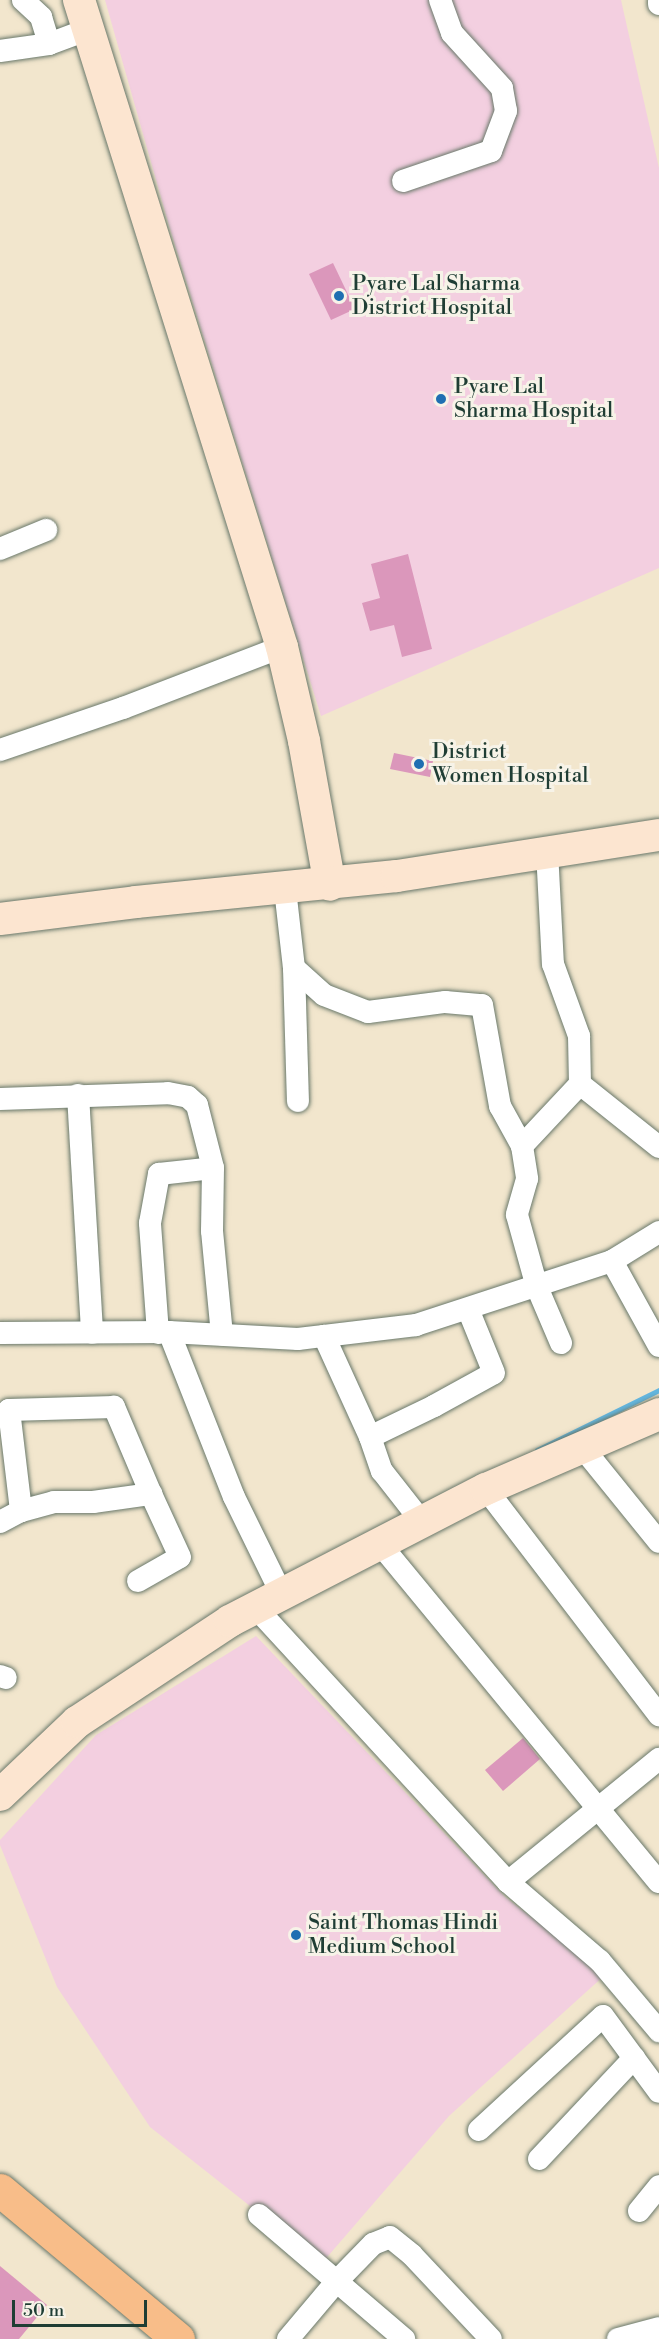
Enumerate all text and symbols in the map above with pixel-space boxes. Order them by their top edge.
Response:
place label: Pyare Lal Sharma District Hospital [352,271,520,321]
marker: Pyare Lal Sharma District Hospital [330,287,348,305]
place label: Pyare Lal Sharma Hospital [454,374,613,424]
marker: Pyare Lal Sharma Hospital [432,390,450,408]
place label: District Women Hospital [432,739,589,789]
marker: District Women Hospital [410,755,428,773]
place label: Saint Thomas Hindi Medium School [308,1910,498,1960]
marker: Saint Thomas Hindi Medium School [289,1928,303,1942]
scale bar [15,2288,150,2326]
text: 50 m [23,2299,64,2322]

